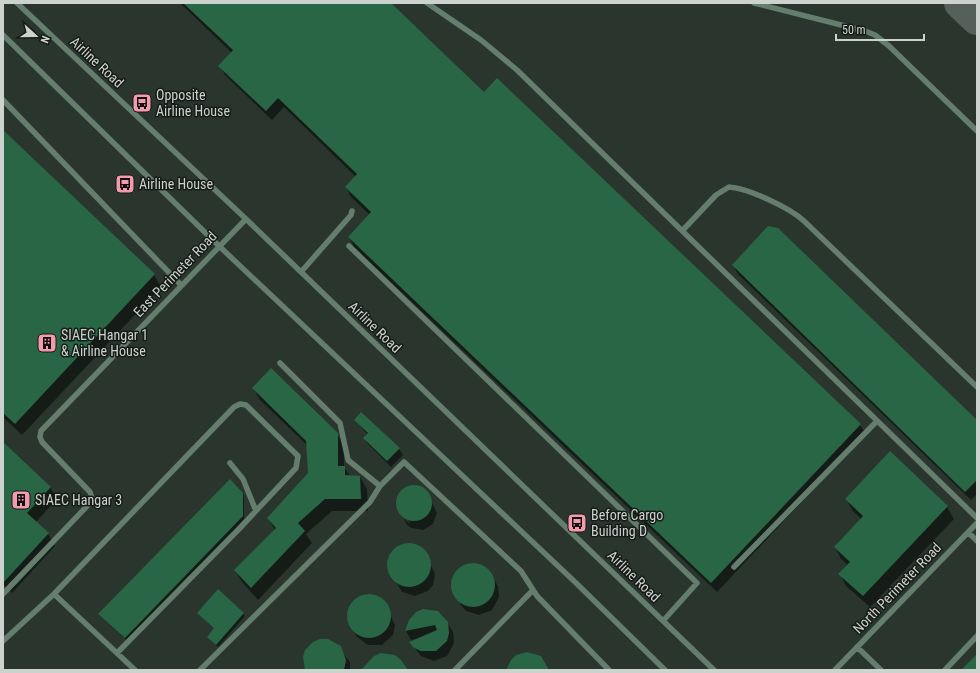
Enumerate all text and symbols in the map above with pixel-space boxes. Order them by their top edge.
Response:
north arrow [16,16,56,56]
scale bar [836,16,924,42]
text: 50 m [842,23,866,37]
street label: Airline Road [67,33,127,91]
text: N [38,34,52,45]
place label: Opposite Airline House [156,87,230,119]
bus stop icon: Opposite Airline House [131,92,153,114]
bus stop icon: Airline House [114,173,136,195]
place label: Airline House [139,176,213,192]
street label: East Perimeter Road [130,228,220,320]
street label: Airline Road [345,298,405,356]
place label: SIAEC Hangar 1 & Airline House [61,327,148,359]
building icon: SIAEC Hangar 1 & Airline House [36,332,58,354]
building icon: SIAEC Hangar 3 [10,489,32,511]
place label: SIAEC Hangar 3 [35,492,122,508]
place label: Before Cargo Building D [591,507,663,539]
bus stop icon: Before Cargo Building D [566,512,588,534]
street label: North Perimeter Road [850,539,944,637]
street label: Airline Road [604,547,664,605]

